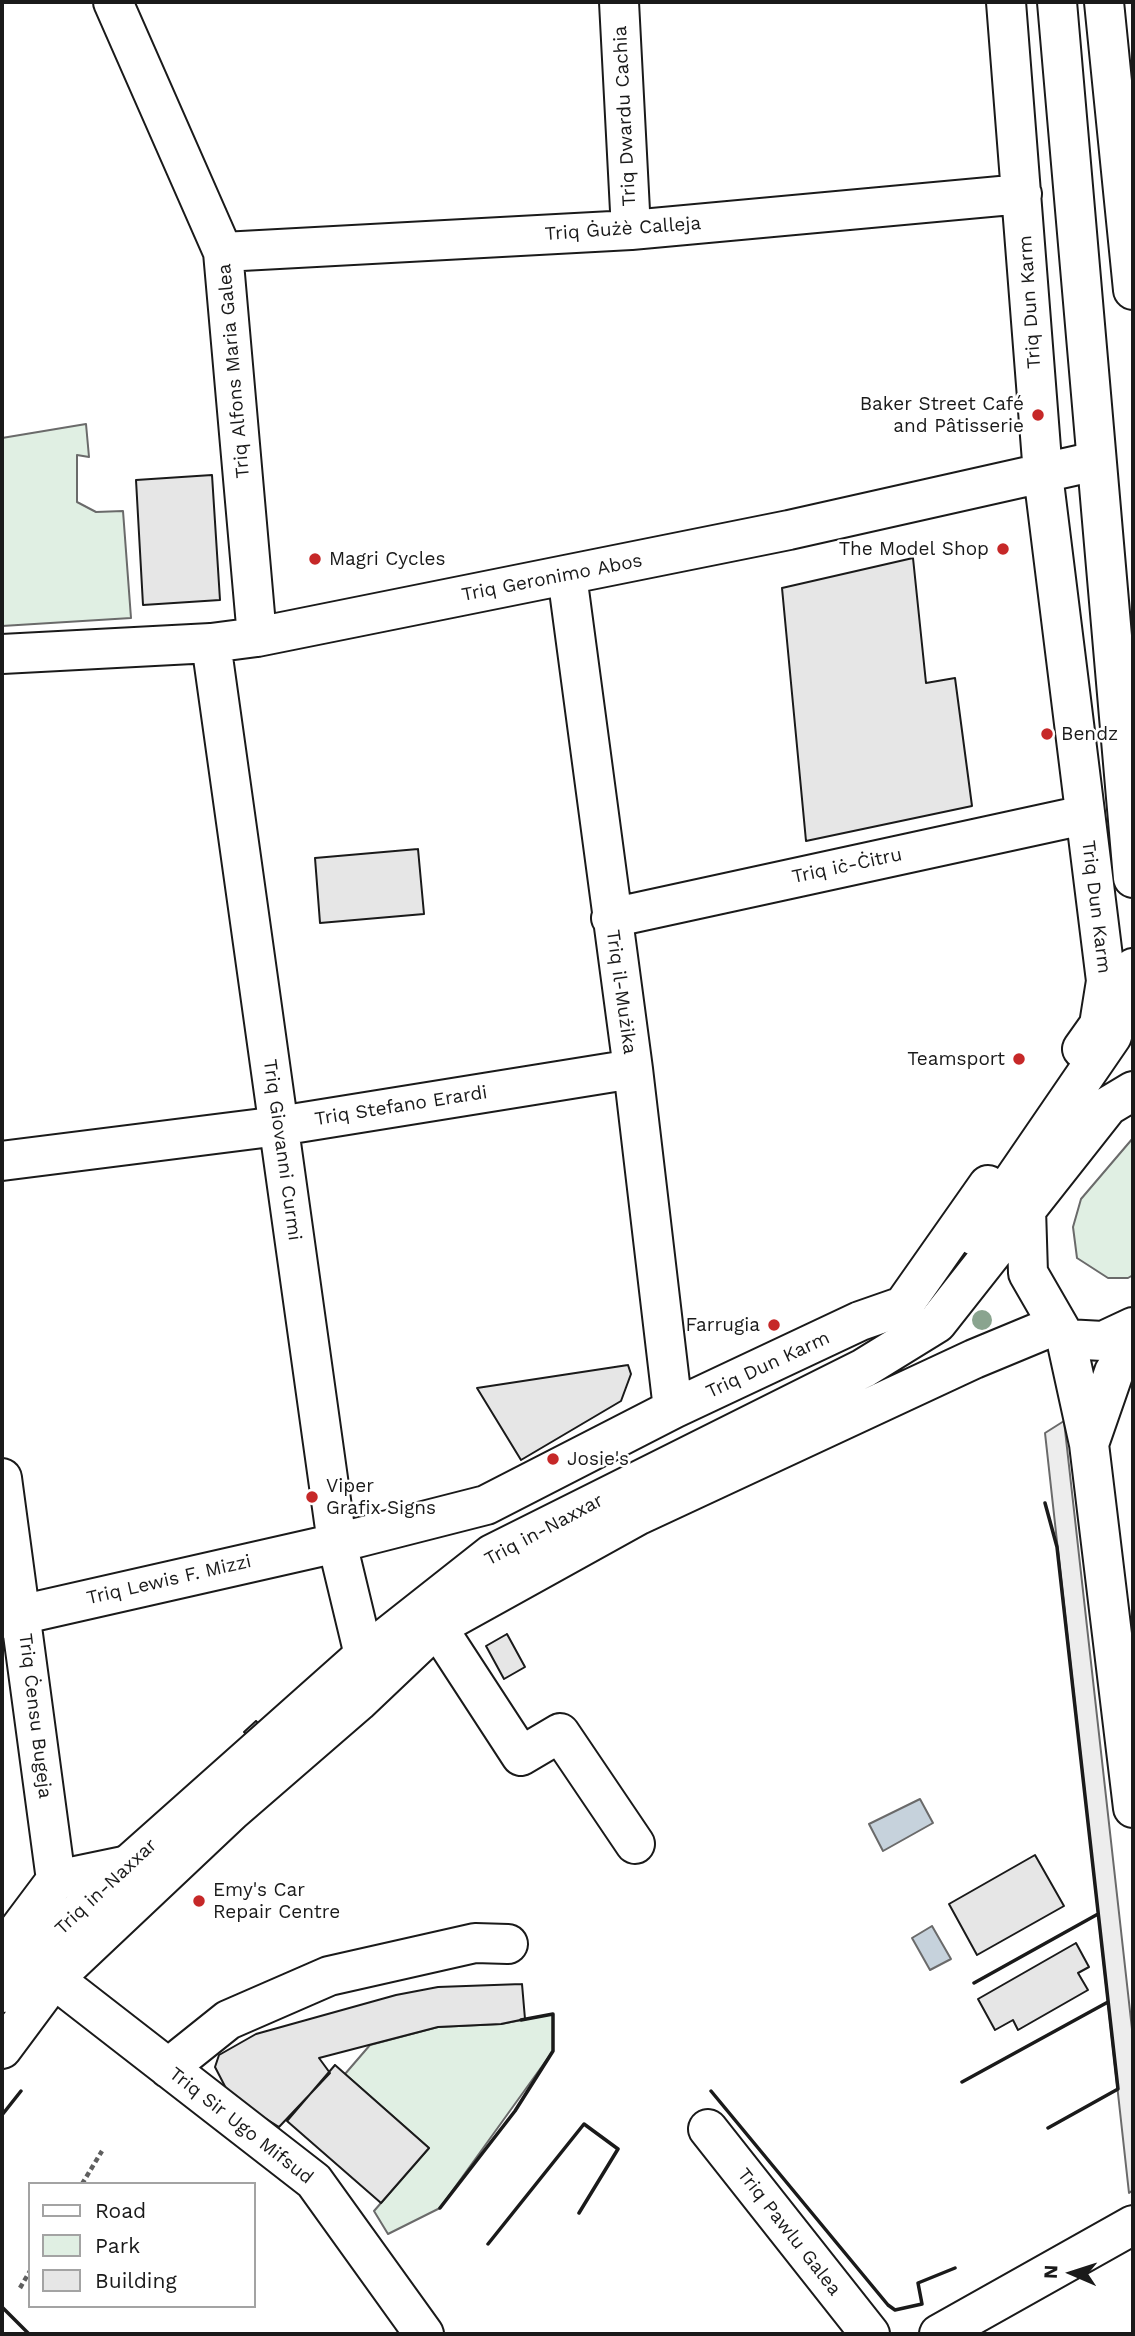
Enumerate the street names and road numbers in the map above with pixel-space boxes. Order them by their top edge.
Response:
street label: Triq Dwardu Cachia [609,25,641,207]
street label: Triq Ġużè Calleja [544,212,702,246]
street label: Triq Dun Karm [1014,234,1046,370]
street label: Triq Alfons Maria Galea [213,263,255,479]
street label: Triq Geronimo Abos [460,549,644,607]
street label: Triq Dun Karm [1077,839,1115,975]
street label: Triq iċ-Ċitru [790,843,904,889]
street label: Triq il-Mużika [601,928,641,1056]
street label: Triq Giovanni Curmi [258,1058,306,1242]
street label: Triq Stefano Erardi [313,1081,489,1131]
street label: Triq Dun Karm [703,1326,833,1404]
street label: Triq in-Naxxar [481,1489,607,1571]
street label: Triq Lewis F. Mizzi [84,1550,254,1610]
street label: Triq Ċensu Bugeja [14,1632,56,1800]
street label: Triq in-Naxxar [50,1834,162,1940]
street label: Triq Sir Ugo Mifsud [164,2063,318,2189]
street label: Triq Pawlu Galea [732,2164,846,2300]

